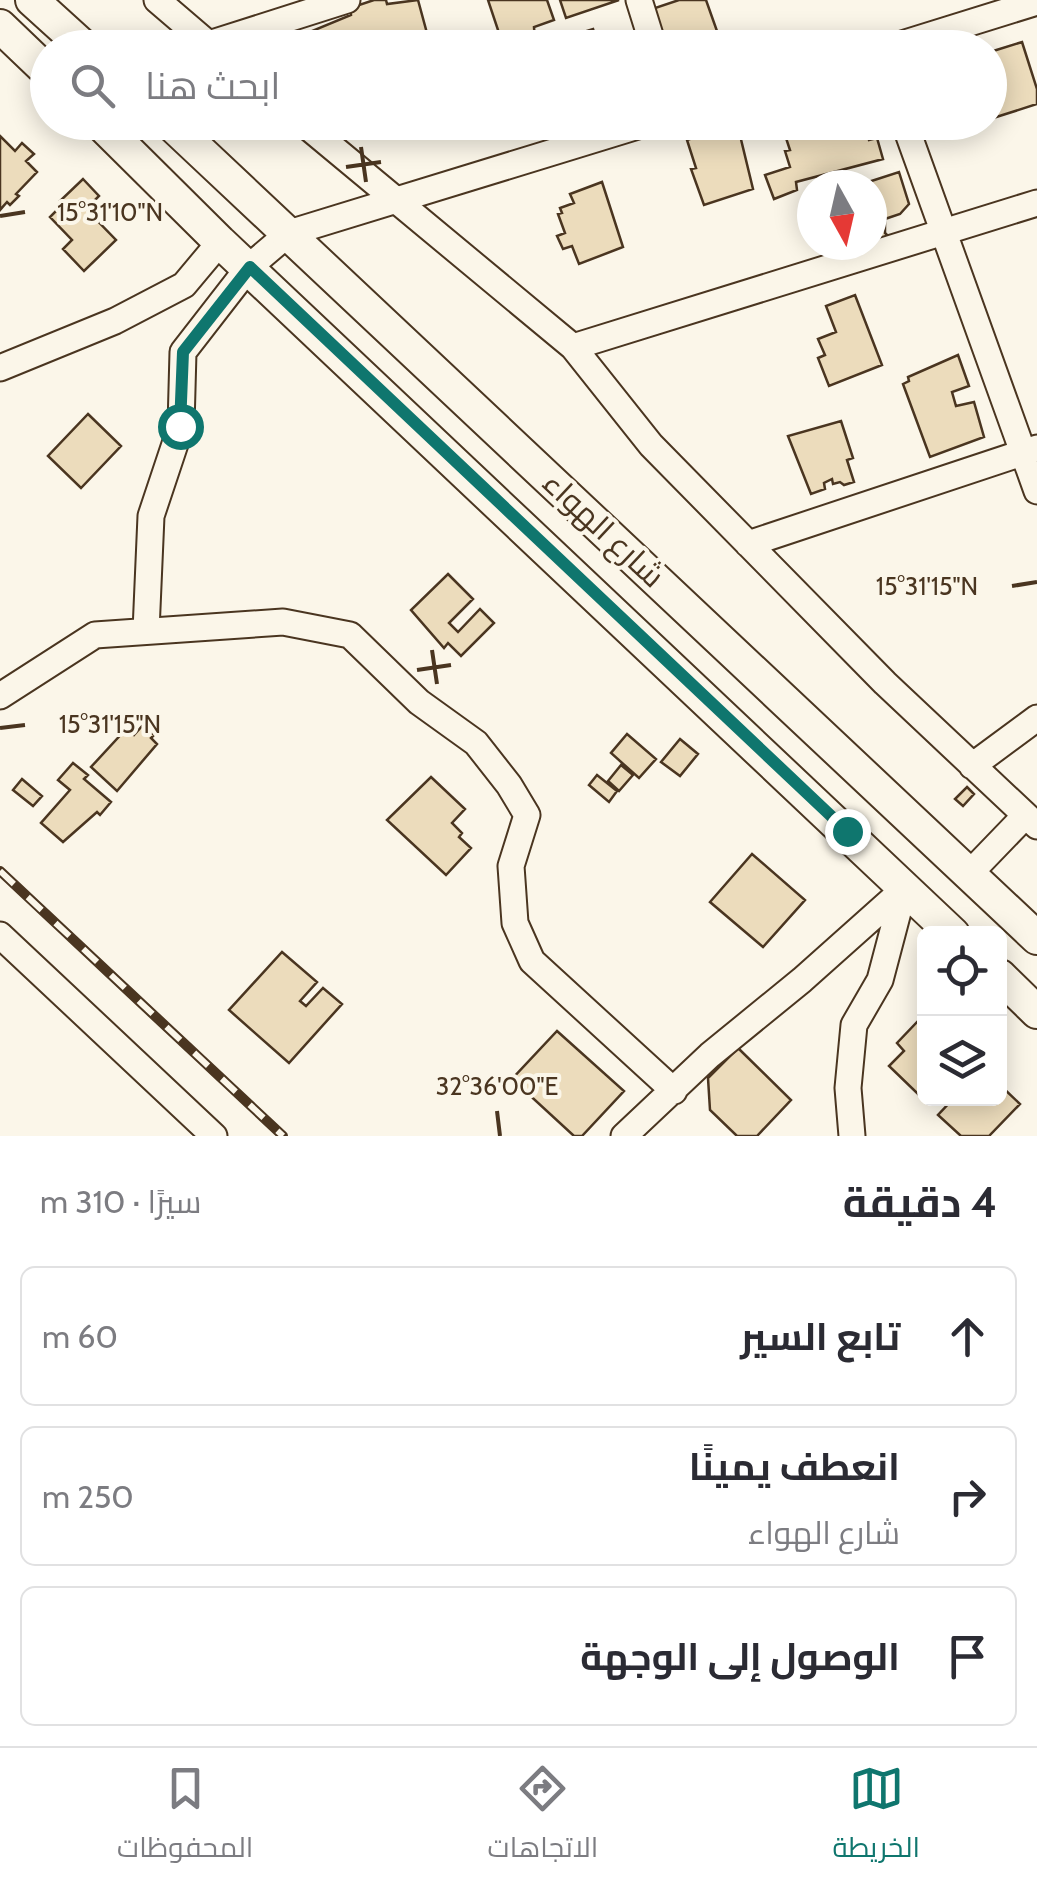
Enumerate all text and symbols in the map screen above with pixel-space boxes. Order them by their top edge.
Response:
search box [30,30,1007,140]
icon: search [65,58,120,113]
text: ابحث هنا [145,62,281,109]
north arrow [797,170,887,260]
text: 15°31'10"N [57,197,163,227]
route start [158,404,204,450]
street label: شارع الهواء [533,463,673,597]
text: 15°31'15"N [876,571,978,601]
text: 15°31'15"N [59,709,161,739]
route end [825,809,871,855]
map controls [917,926,1007,1106]
button: locate [917,926,1007,1016]
button: layers [917,1016,1007,1106]
text: 32°36'00"E [436,1071,558,1101]
text: 4 دقيقة [843,1176,997,1228]
text: سيرًا · 310 m [40,1182,201,1221]
icon: ahead [940,1309,995,1364]
text: تابع السير [740,1313,900,1360]
text: 60 m [42,1317,118,1356]
text: انعطف يمينًا [689,1443,900,1490]
icon: right [940,1469,995,1524]
text: 250 m [42,1477,134,1516]
text: شارع الهواء [748,1513,900,1552]
icon: arrive [940,1629,995,1684]
text: الوصول إلى الوجهة [580,1633,900,1680]
tab: المحفوظات [117,1761,253,1873]
tab: الاتجاهات [488,1761,598,1873]
tab: الخريطة [833,1761,920,1873]

